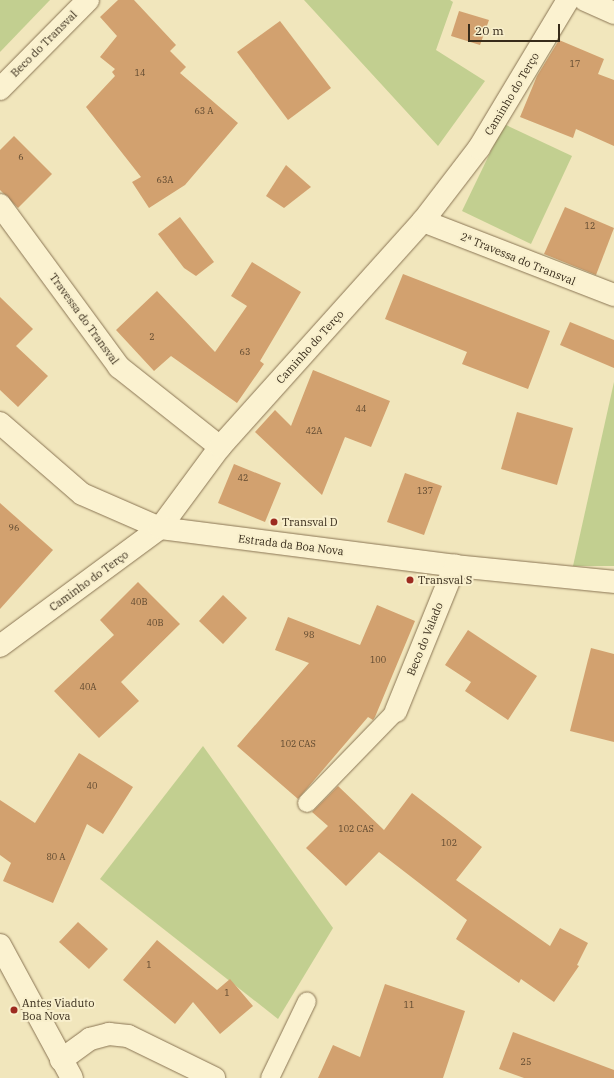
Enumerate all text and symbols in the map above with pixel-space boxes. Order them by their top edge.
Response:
street label: Beco do Transval [8,8,80,80]
scale bar [470,16,562,42]
text: 20 m [475,23,504,38]
street label: Caminho do Terço [482,50,542,138]
house number: 17 [570,59,580,69]
house number: 14 [135,68,145,78]
house number: 63 A [194,106,214,116]
house number: 6 [18,152,24,162]
house number: 63A [157,175,173,185]
house number: 12 [585,221,595,231]
street label: 2ª Travessa do Transval [459,230,577,288]
street label: Travessa do Transval [47,271,121,367]
street label: Caminho do Terço [274,308,346,386]
house number: 2 [149,332,155,342]
house number: 63 [240,347,250,357]
house number: 44 [356,404,366,414]
house number: 42A [306,426,322,436]
house number: 42 [238,473,248,483]
house number: 137 [417,486,433,496]
place label: Transval D [282,515,338,529]
marker: Transval D [269,517,279,527]
house number: 96 [9,523,19,533]
street label: Estrada da Boa Nova [238,532,344,558]
street label: Caminho do Terço [47,548,131,614]
place label: Transval S [418,573,472,587]
marker: Transval S [405,575,415,585]
house number: 40B [131,597,147,607]
street label: Beco do Valado [404,600,446,678]
house number: 40B [147,618,163,628]
house number: 98 [304,630,314,640]
house number: 100 [370,655,386,665]
house number: 40A [80,682,96,692]
house number: 102 CAS [280,739,316,749]
house number: 40 [87,781,97,791]
house number: 102 CAS [338,824,374,834]
house number: 102 [441,838,457,848]
house number: 80 A [46,852,66,862]
house number: 1 [146,960,152,970]
house number: 1 [224,988,230,998]
place label: Antes Viaduto Boa Nova [22,997,94,1023]
house number: 11 [404,1000,414,1010]
marker: Antes Viaduto Boa Nova [9,1005,19,1015]
house number: 25 [521,1057,531,1067]

